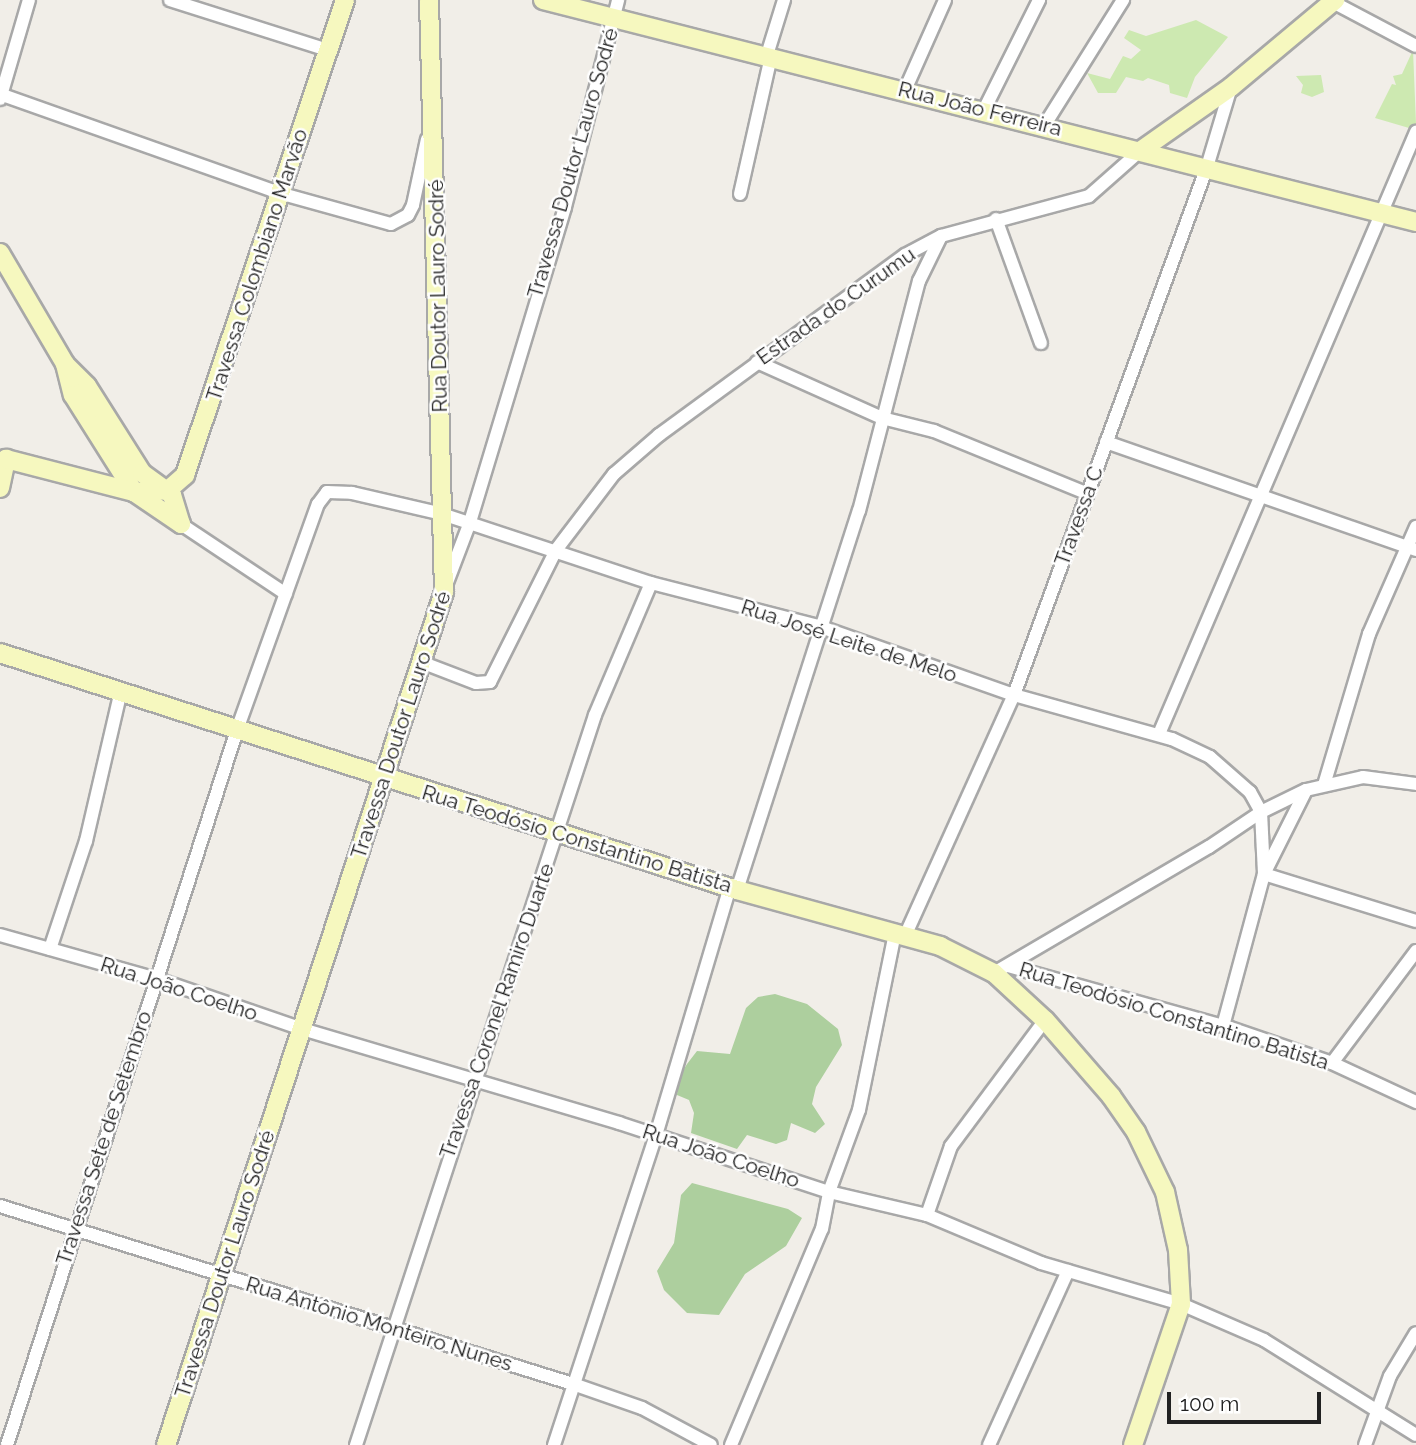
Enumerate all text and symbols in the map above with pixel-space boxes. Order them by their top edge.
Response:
street label: Travessa Doutor Lauro Sodré [522,25,624,301]
street label: Rua João Ferreira [895,76,1065,142]
street label: Travessa Colombiano Marvão [201,126,313,404]
street label: Rua Doutor Lauro Sodré [423,179,453,413]
street label: Estrada do Curumu [752,242,920,370]
street label: Travessa C [1049,463,1109,569]
street label: Travessa Doutor Lauro Sodré [346,588,456,862]
street label: Rua José Leite de Melo [738,594,960,688]
street label: Rua Teodósio Constantino Batista [419,780,735,898]
street label: Travessa Coronel Ramiro Duarte [434,860,560,1162]
street label: Rua João Coelho [97,952,261,1026]
street label: Rua Teodósio Constantino Batista [1016,957,1332,1075]
street label: Travessa Sete de Setembro [51,1008,157,1268]
street label: Rua João Coelho [639,1119,803,1193]
street label: Travessa Doutor Lauro Sodré [170,1127,280,1401]
street label: Rua Antônio Monteiro Nunes [242,1271,516,1377]
scale bar [1171,1378,1325,1422]
text: 100 m [1180,1391,1239,1416]

